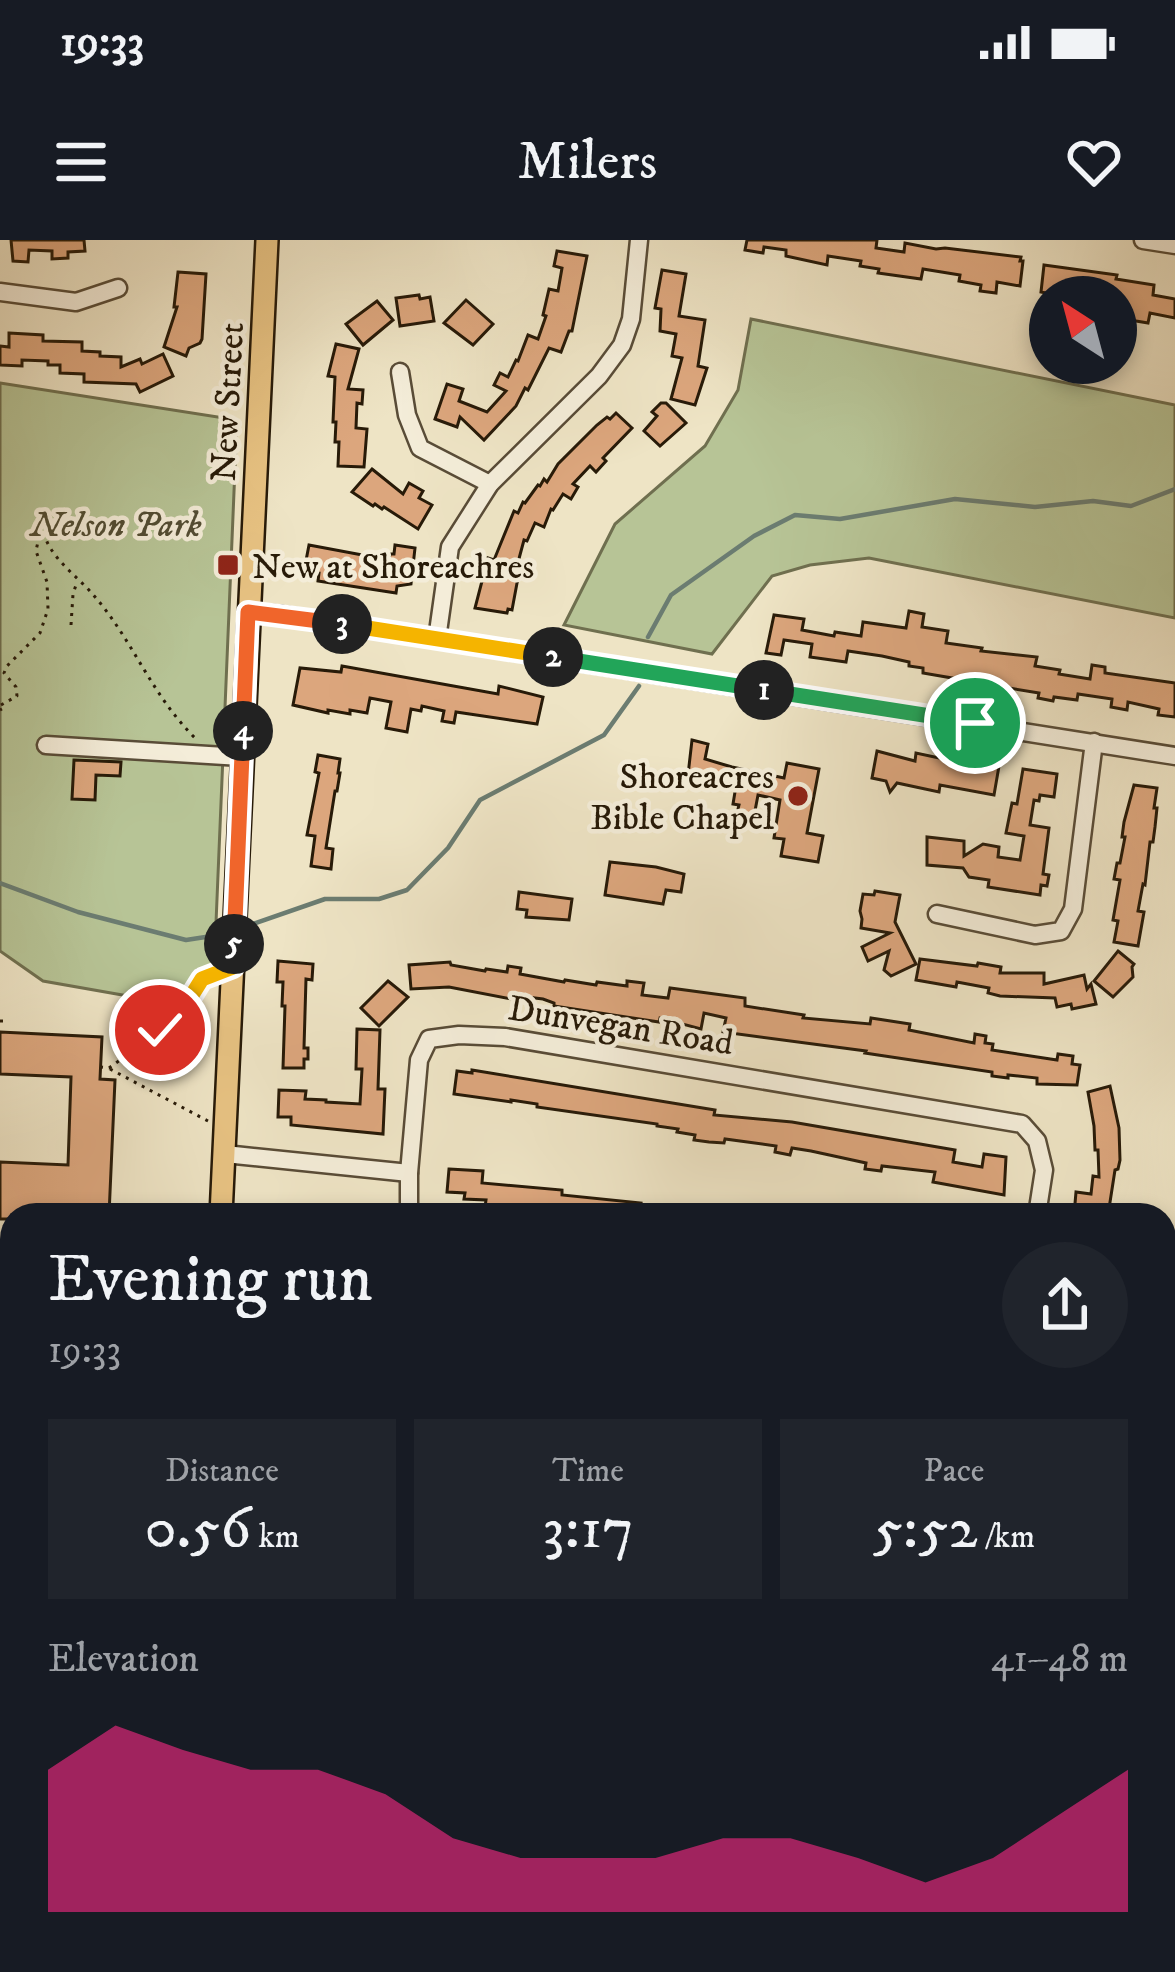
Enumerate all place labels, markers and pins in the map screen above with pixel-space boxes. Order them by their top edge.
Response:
place label: New at Shoreachres [252,545,534,590]
marker: New at Shoreachres [215,552,241,578]
pin: 3 [312,594,372,654]
pin: 2 [523,627,583,687]
pin: 1 [734,660,794,720]
pin [924,672,1026,774]
pin: 4 [213,701,273,761]
place label: Shoreacres Bible Chapel [590,755,774,841]
marker: Shoreacres Bible Chapel [785,783,811,809]
pin: 5 [204,914,264,974]
pin [109,979,211,1081]

